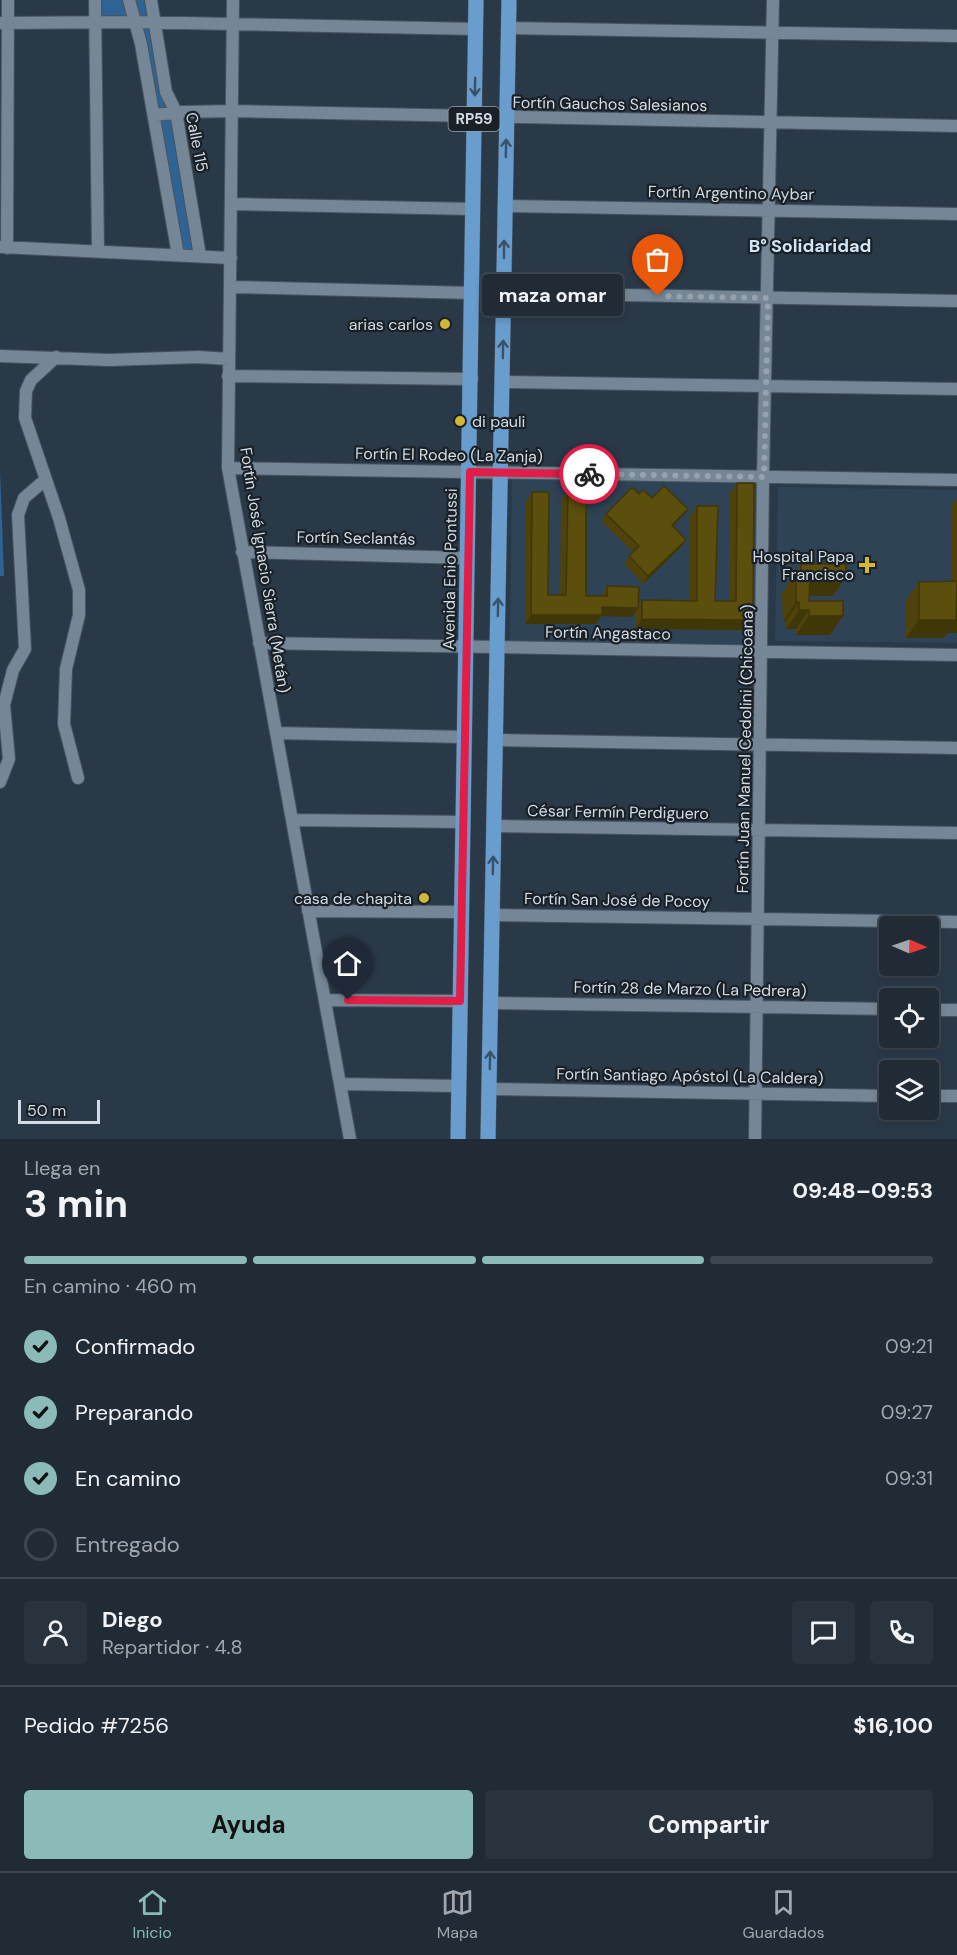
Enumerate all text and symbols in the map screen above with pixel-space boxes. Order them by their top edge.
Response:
one-way arrow [469,77,480,97]
street label: Fortín Gauchos Salesianos [512,92,708,116]
road number: RP59 [448,107,500,131]
street label: Calle 115 [181,110,213,174]
one-way arrow [500,138,511,158]
street label: Fortín Argentino Aybar [648,181,814,205]
pin [632,234,683,296]
district label: B° Solidaridad [749,234,871,258]
one-way arrow [498,240,510,260]
icon: bag [641,243,674,276]
callout: maza omar [481,275,622,317]
text: maza omar [499,282,606,308]
place label: arias carlos [349,314,433,335]
marker: arias carlos [438,317,452,331]
one-way arrow [497,339,509,359]
place label: di pauli [472,411,525,432]
marker: di pauli [453,414,467,428]
street label: Fortín El Rodeo (La Zanja) [355,443,543,467]
courier [559,444,619,504]
street label: Fortín José Ignacio Sierra (Metán) [235,446,295,694]
icon: bike [573,458,606,491]
street label: Avenida Enio Pontussi [438,488,462,650]
street label: Fortín Seclantás [296,526,416,550]
place label: Hospital Papa Francisco [753,546,854,585]
marker: Hospital Papa Francisco [858,556,876,574]
one-way arrow [492,597,504,617]
street label: Fortín Juan Manuel Cedolini (Chicoana) [732,604,758,894]
street label: Fortín Angastaco [545,621,671,645]
street label: César Fermín Perdiguero [527,800,709,824]
one-way arrow [488,855,499,875]
place label: casa de chapita [294,888,412,909]
street label: Fortín San José de Pocoy [524,888,710,912]
marker: casa de chapita [417,891,431,905]
north arrow [879,916,939,976]
map controls [879,916,939,1120]
pin [322,938,373,1000]
icon: home [331,947,364,980]
street label: Fortín 28 de Marzo (La Pedrera) [573,976,807,1002]
button: locate [879,988,939,1048]
one-way arrow [484,1050,496,1070]
button: layers [879,1060,939,1120]
street label: Fortín Santiago Apóstol (La Caldera) [556,1063,824,1089]
scale bar [18,1097,100,1124]
text: 50 m [27,1100,66,1121]
text: Llega en [24,1155,101,1181]
text: 09:48–09:53 [792,1176,933,1205]
text: 3 min [24,1178,128,1229]
text: En camino · 460 m [24,1273,197,1299]
icon: check [24,1330,57,1363]
text: Confirmado [75,1332,195,1361]
text: 09:21 [885,1333,933,1359]
icon: check [24,1396,57,1429]
text: Preparando [75,1398,193,1427]
text: 09:27 [881,1399,933,1425]
icon: check [24,1462,57,1495]
text: En camino [75,1464,181,1493]
text: 09:31 [885,1465,933,1491]
text: Entregado [75,1530,180,1559]
button: person [24,1601,87,1664]
button: chat [792,1601,855,1664]
button: phone [870,1601,933,1664]
text: Diego [102,1605,163,1634]
text: Repartidor · 4.8 [102,1634,243,1660]
text: Pedido #7256 [24,1711,169,1740]
text: $16,100 [853,1711,933,1740]
button: Ayuda [24,1790,473,1859]
button: Compartir [485,1790,933,1859]
tab: Inicio [132,1886,172,1943]
tab: Mapa [437,1886,478,1943]
tab: Guardados [743,1886,825,1943]

